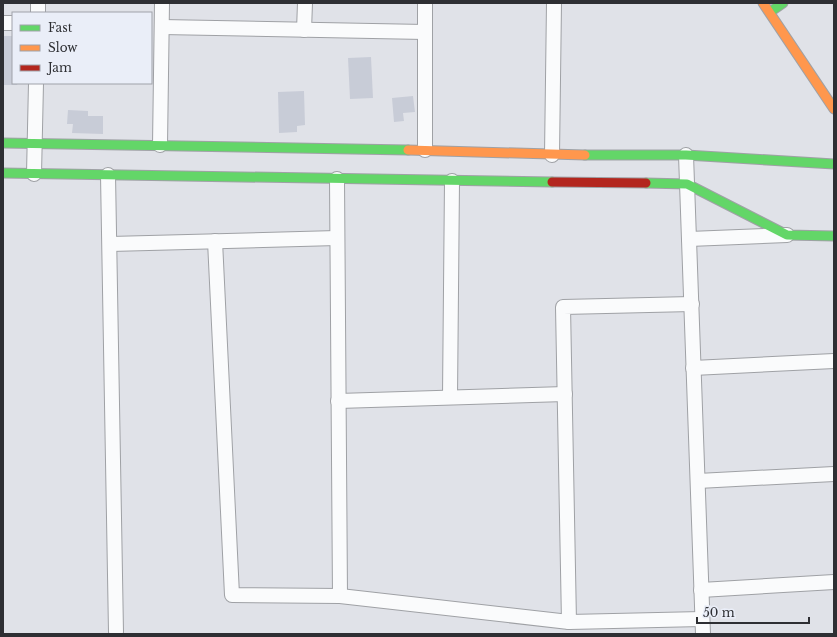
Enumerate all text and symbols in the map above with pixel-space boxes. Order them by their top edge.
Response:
legend [12,12,152,84]
text: Fast [48,20,73,35]
text: Slow [48,40,78,55]
text: Jam [46,60,72,75]
scale bar [697,599,809,625]
text: 50 m [703,605,735,620]

